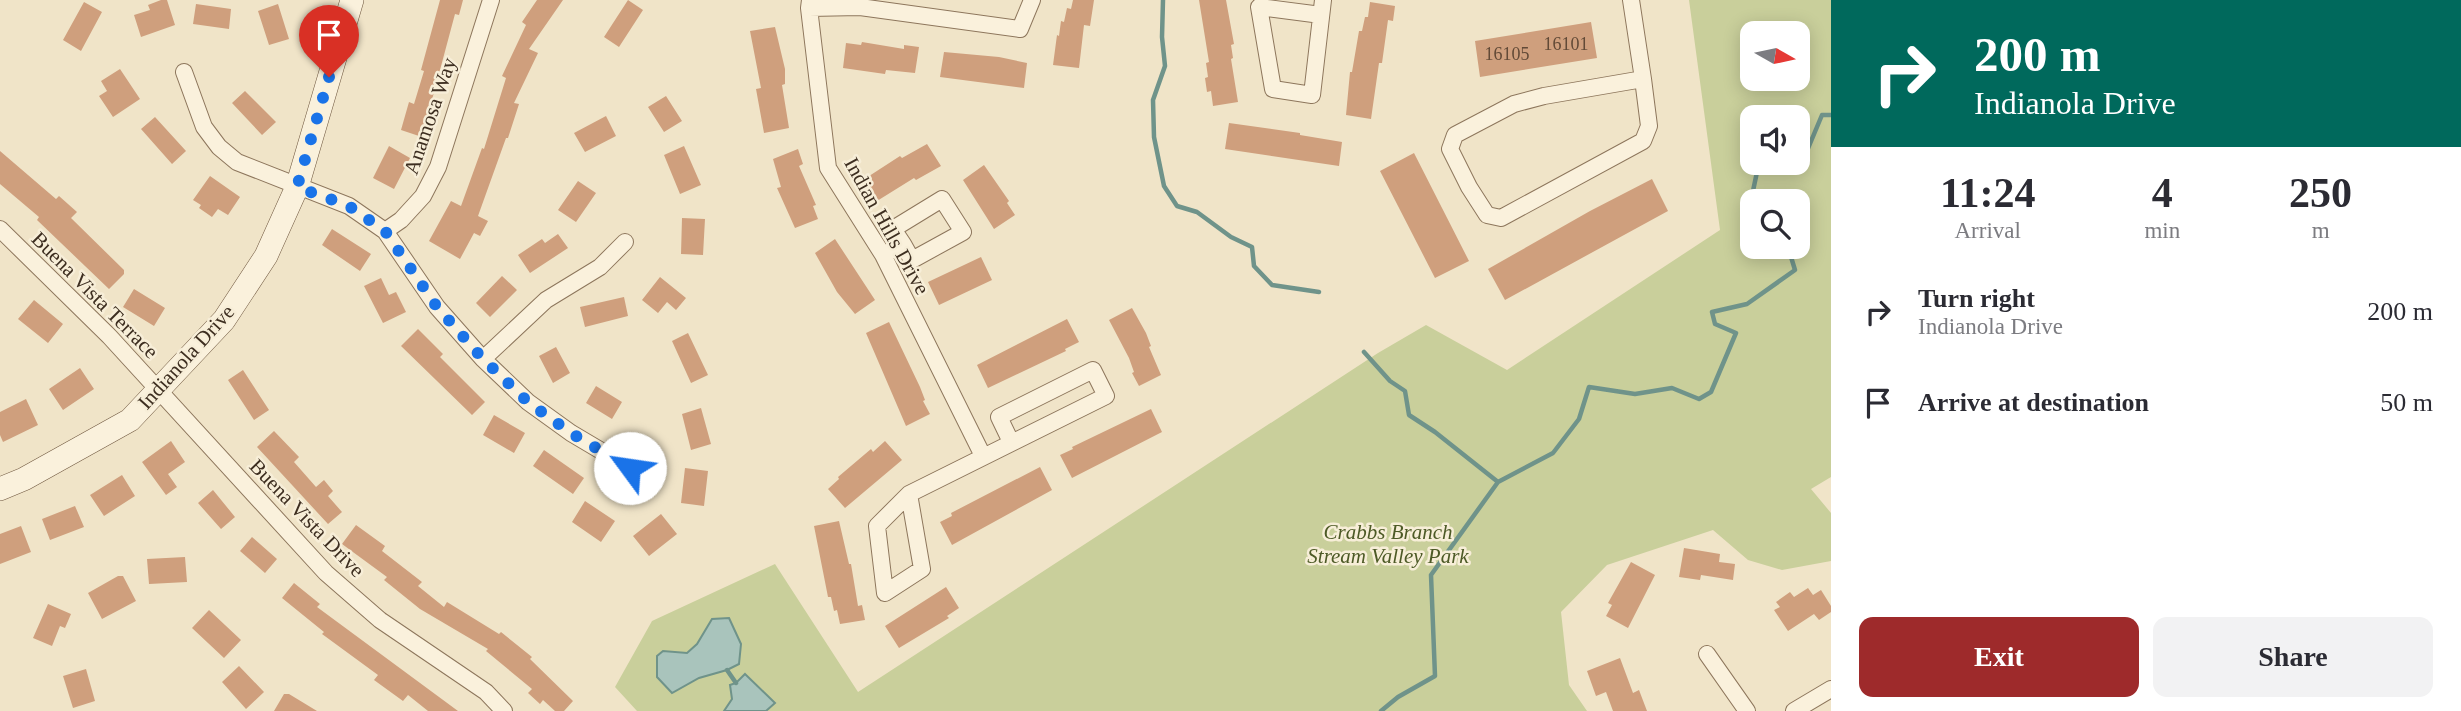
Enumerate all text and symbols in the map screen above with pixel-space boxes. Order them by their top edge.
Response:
pin [299,5,359,77]
icon: arrive [310,16,348,54]
north arrow [1740,21,1810,91]
map controls [1740,21,1810,259]
text: 200 m [1974,27,2101,82]
icon: right [1859,28,1950,119]
house number: 16101 [1544,34,1589,54]
house number: 16105 [1485,44,1530,64]
street label: Anamosa Way [399,54,461,178]
text: Indianola Drive [1974,85,2176,121]
button: sound [1740,105,1810,175]
street label: Indian Hills Drive [839,153,935,299]
text: 11:24 [1940,170,2036,216]
text: 4 [2152,170,2173,216]
text: 250 [2289,170,2352,216]
button: search [1740,189,1810,259]
text: Arrival [1955,218,2021,243]
text: min [2144,218,2180,243]
text: m [2312,218,2330,243]
street label: Buena Vista Terrace [27,227,163,363]
text: Turn right [1918,284,2035,313]
icon: right [1859,293,1897,331]
text: 200 m [2367,297,2433,326]
street label: Indianola Drive [133,300,239,414]
text: Indianola Drive [1918,314,2063,339]
icon: arrive [1859,384,1897,422]
text: Arrive at destination [1918,388,2149,417]
text: 50 m [2380,388,2433,417]
position arrow [593,431,667,505]
street label: Buena Vista Drive [245,454,369,582]
park label: Crabbs Branch Stream Valley Park [1307,520,1469,568]
button: Exit [1859,617,2139,697]
button: Share [2153,617,2433,697]

